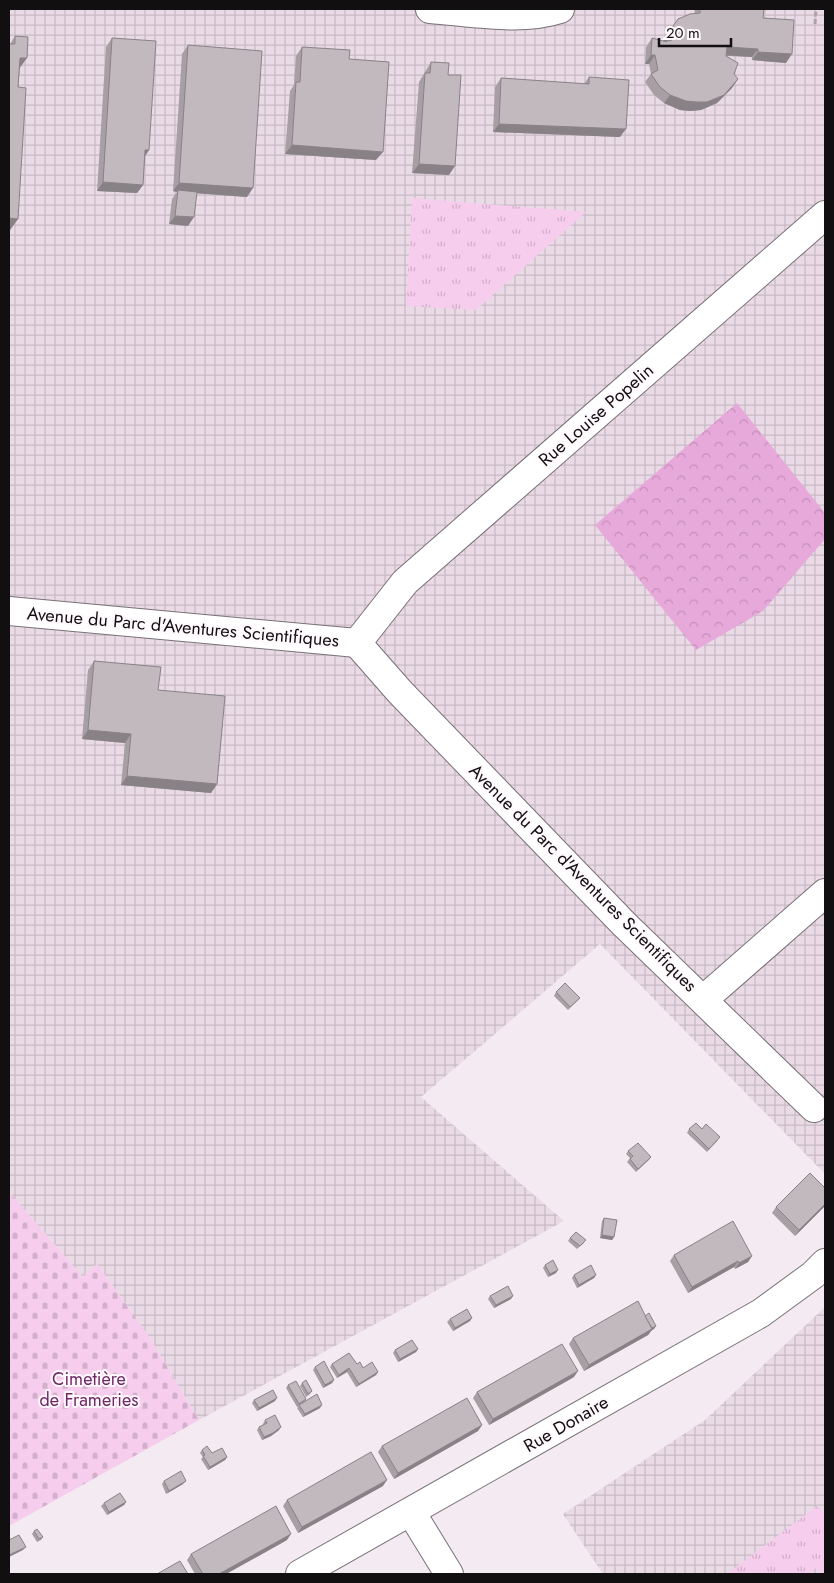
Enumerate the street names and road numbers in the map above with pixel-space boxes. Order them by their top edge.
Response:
street label: Rue Louise Popelin [533,358,659,472]
street label: Avenue du Parc d'Aventures Scientifiques [26,600,340,654]
street label: Avenue du Parc d'Aventures Scientifiques [463,758,703,998]
street label: Rue Donaire [519,1389,613,1459]

